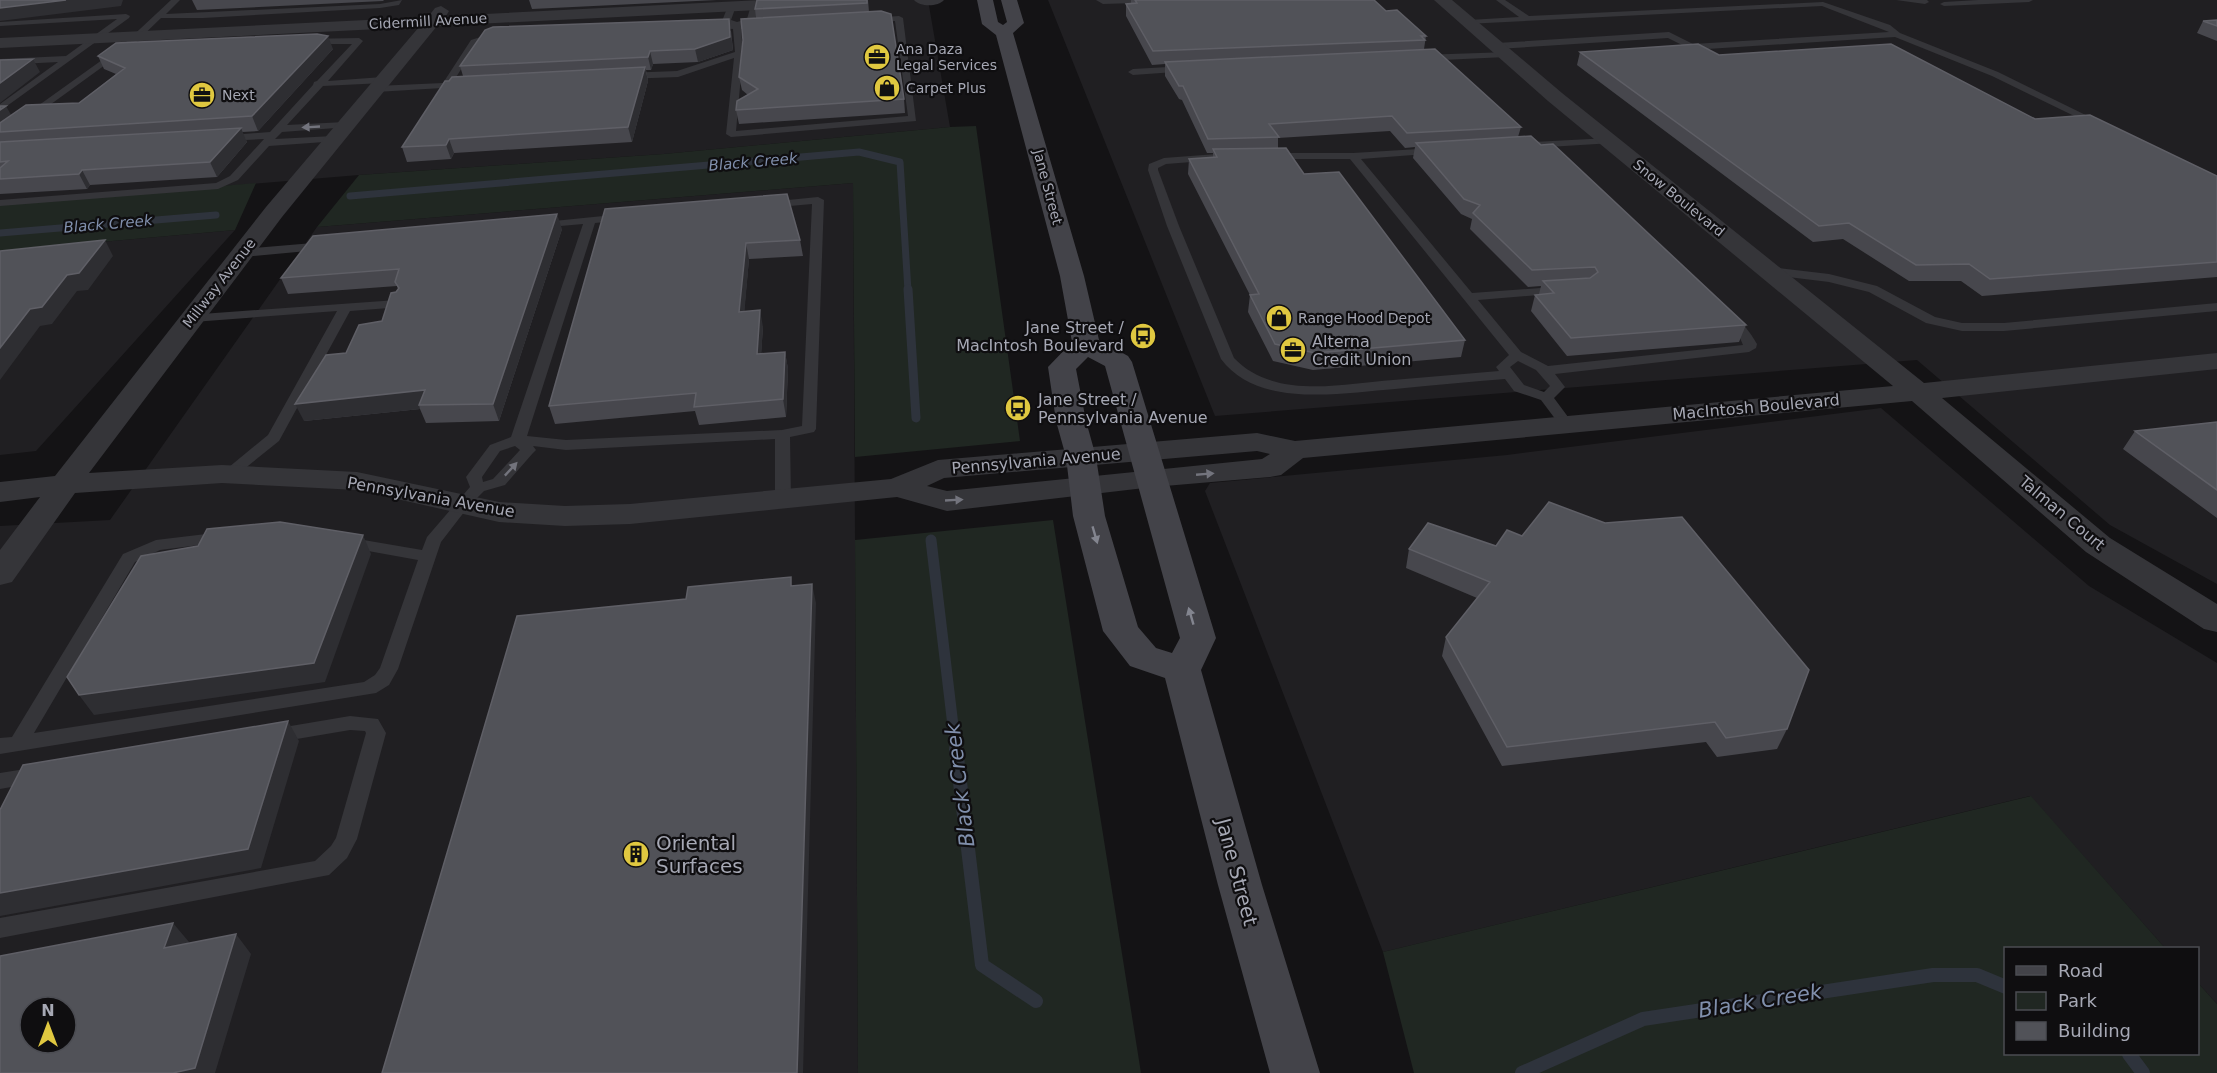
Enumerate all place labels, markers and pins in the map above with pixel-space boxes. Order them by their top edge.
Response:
place label: Ana Daza Legal Services [896,41,997,73]
office icon: Ana Daza Legal Services [862,42,892,72]
shop icon: Carpet Plus [872,73,902,103]
office icon: Next [187,80,217,110]
place label: Carpet Plus [906,80,986,96]
place label: Next [222,87,255,103]
shop icon: Range Hood Depot [1264,303,1294,333]
place label: Range Hood Depot [1298,310,1431,326]
place label: Jane Street / MacIntosh Boulevard [956,318,1125,355]
bus stop icon: Jane Street / MacIntosh Boulevard [1128,321,1158,351]
place label: Alterna Credit Union [1312,332,1411,369]
office icon: Alterna Credit Union [1278,335,1308,365]
place label: Jane Street / Pennsylvania Avenue [1037,390,1208,427]
bus stop icon: Jane Street / Pennsylvania Avenue [1003,393,1033,423]
place label: Oriental Surfaces [656,831,743,878]
building icon: Oriental Surfaces [621,839,651,869]

